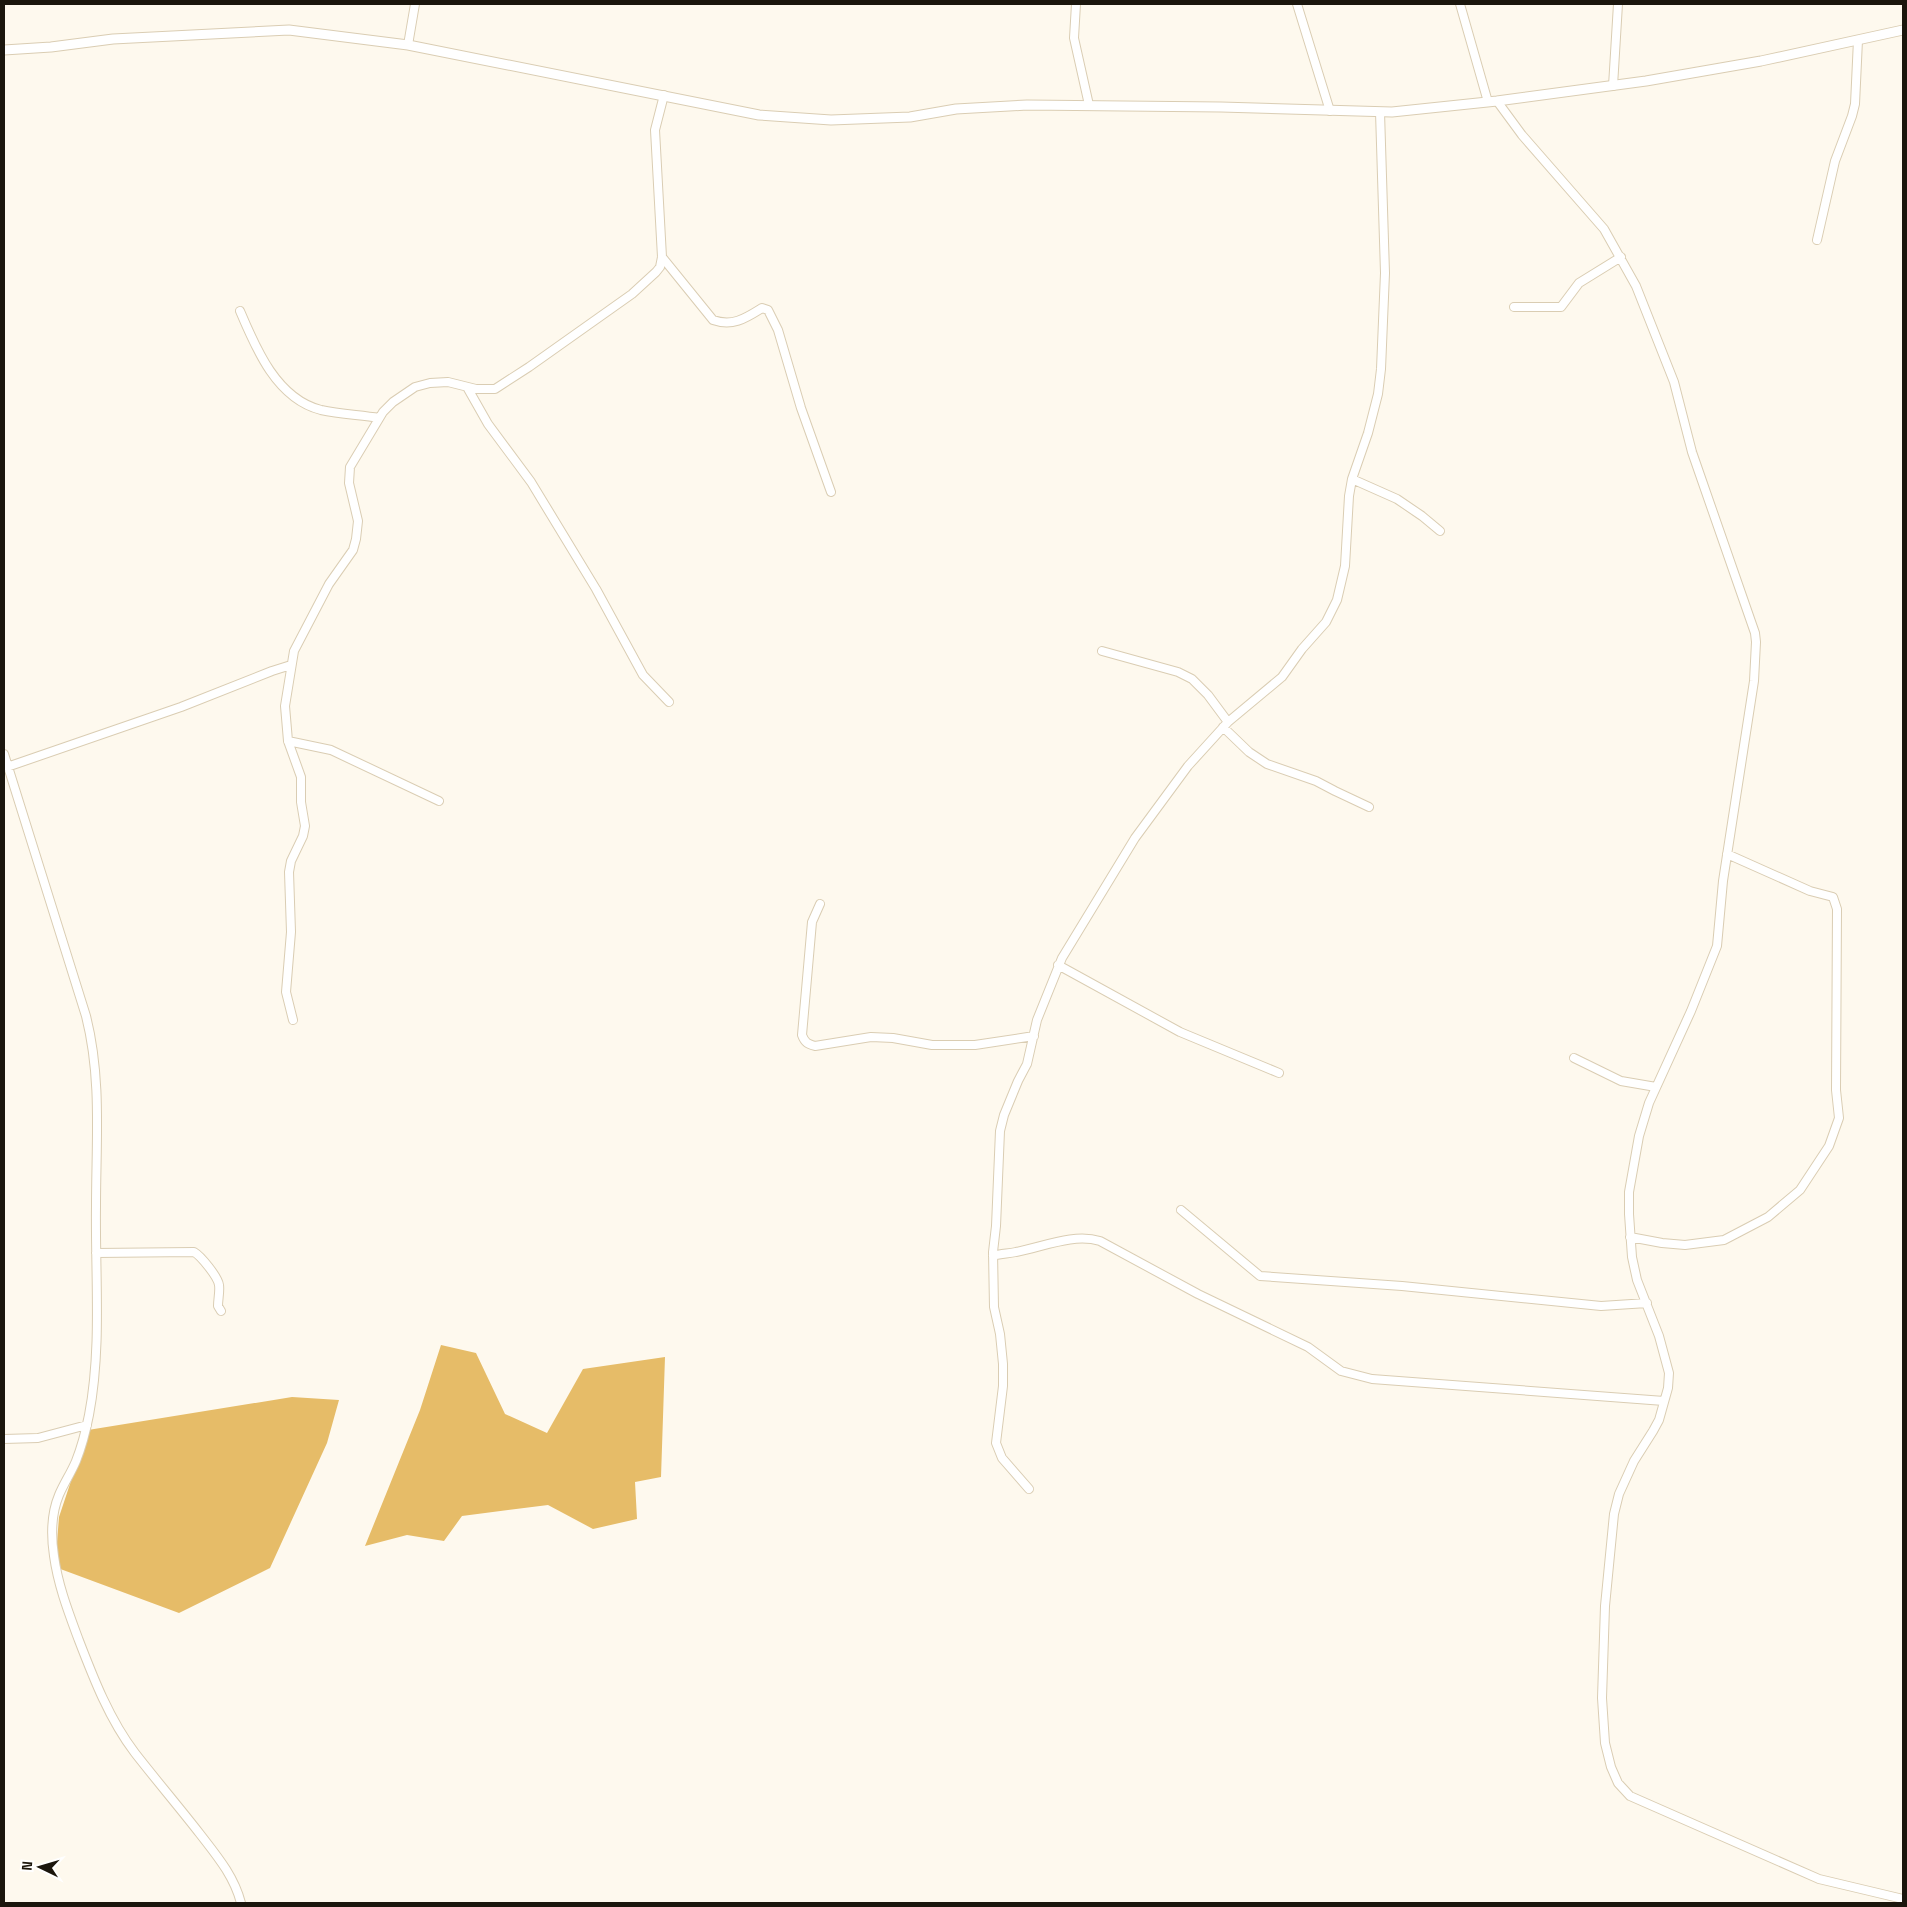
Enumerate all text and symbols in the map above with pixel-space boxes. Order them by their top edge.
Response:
north arrow [15,1842,65,1892]
text: N [18,1860,36,1871]

